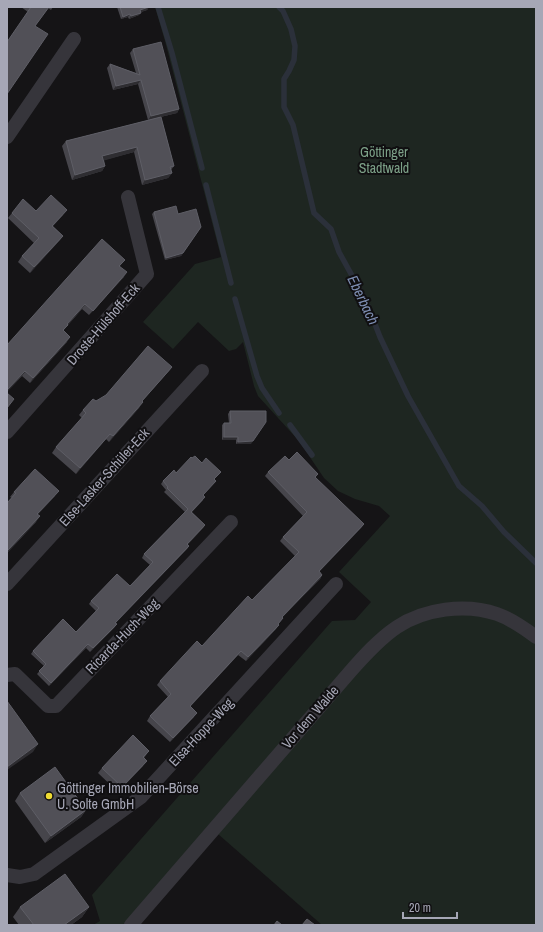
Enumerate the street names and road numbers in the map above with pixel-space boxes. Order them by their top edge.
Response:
street label: Droste-Hülshoff-Eck [63,279,144,369]
street label: Else-Lasker-Schüler-Eck [55,424,153,530]
street label: Ricarda-Huch-Weg [81,594,163,678]
street label: Vor dem Walde [278,682,342,752]
street label: Elsa-Hoppe-Weg [165,694,238,770]

